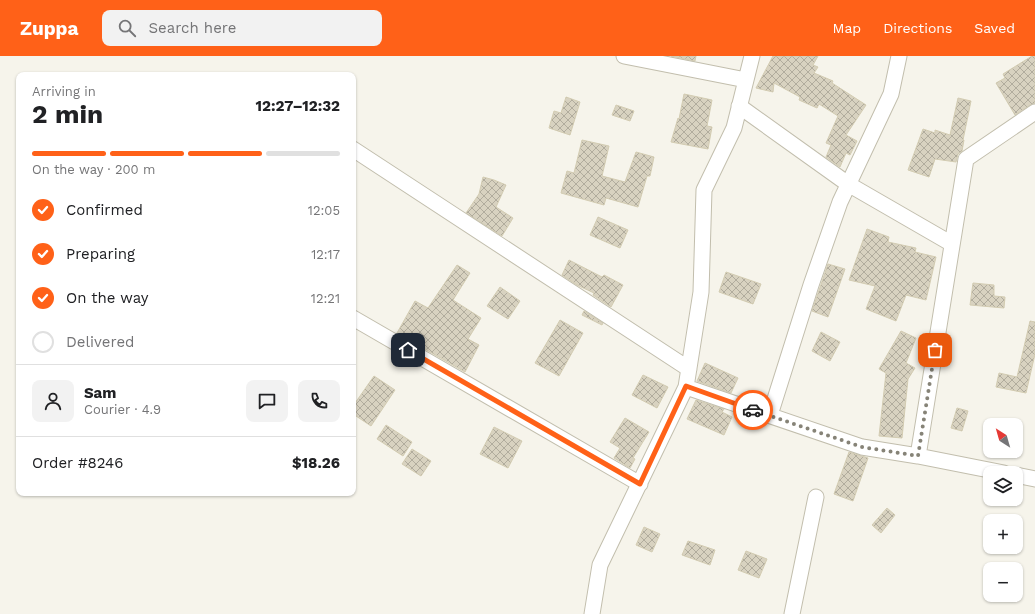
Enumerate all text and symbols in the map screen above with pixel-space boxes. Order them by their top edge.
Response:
search box [102,10,382,46]
text: Zuppa [20,17,78,40]
icon: search [116,17,138,39]
text: Search here [148,19,236,37]
text: Map [833,20,861,36]
text: Directions [883,20,952,36]
text: Saved [974,20,1015,36]
text: Arriving in [32,84,96,99]
text: 12:27–12:32 [256,97,340,115]
text: 2 min [32,99,103,129]
text: On the way · 200 m [32,162,156,177]
icon: check [32,199,54,221]
text: Confirmed [66,201,143,219]
text: 12:05 [308,203,340,218]
icon: check [32,243,54,265]
text: Preparing [66,245,135,263]
text: 12:17 [311,247,340,262]
icon: check [32,287,54,309]
text: On the way [66,289,148,307]
text: 12:21 [311,291,340,306]
text: Delivered [66,333,134,351]
pin [391,333,425,367]
pin [918,333,952,367]
icon: home [397,339,419,361]
icon: bag [924,339,946,361]
button: person [32,380,74,422]
button: chat [246,380,288,422]
button: phone [298,380,340,422]
text: Sam [84,384,116,402]
courier [733,390,773,430]
icon: car [742,399,764,421]
text: Courier · 4.9 [84,402,161,417]
north arrow [983,418,1023,458]
map controls [983,418,1023,602]
text: Order #8246 [32,454,123,472]
text: $18.26 [292,454,340,472]
button: layers [983,466,1023,506]
button: + [983,514,1023,554]
button: − [983,562,1023,602]

